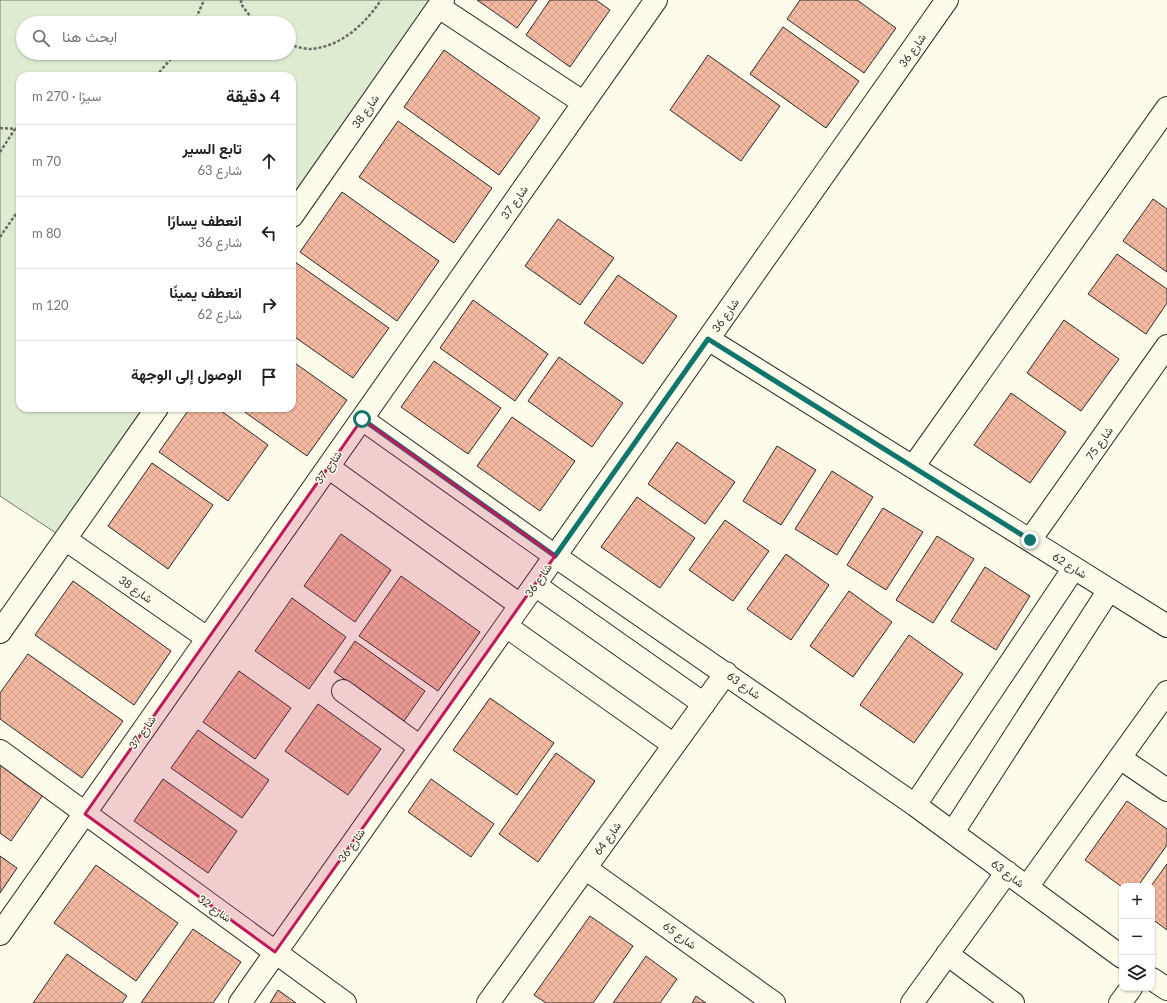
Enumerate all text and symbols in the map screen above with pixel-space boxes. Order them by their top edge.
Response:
search box [16,16,296,60]
icon: search [30,27,52,49]
text: ابحث هنا [62,27,117,45]
street label: شارع 36 [896,31,930,70]
text: 4 دقيقة [226,85,280,106]
text: سيرًا · 270 m [32,88,101,104]
street label: شارع 38 [349,92,383,131]
text: تابع السير [182,139,242,157]
icon: ahead [258,150,280,172]
text: 70 m [32,153,61,169]
text: شارع 63 [197,162,242,178]
street label: شارع 37 [498,183,532,222]
text: انعطف يسارًا [167,211,242,229]
icon: left [258,222,280,244]
text: 80 m [32,225,61,241]
text: شارع 36 [197,234,242,250]
text: انعطف يمينًا [169,283,242,301]
icon: right [258,294,280,316]
street label: شارع 36 [709,296,743,335]
text: 120 m [32,297,69,313]
text: شارع 62 [197,306,242,322]
text: الوصول إلى الوجهة [131,365,242,383]
icon: arrive [258,366,280,388]
route start [353,410,371,428]
street label: شارع 75 [1083,424,1117,463]
street label: شارع 37 [312,448,346,487]
route end [1021,531,1039,549]
street label: شارع 62 [1050,549,1090,582]
street label: شارع 36 [522,561,556,600]
street label: شارع 38 [116,573,155,607]
street label: شارع 63 [724,669,763,703]
street label: شارع 37 [126,713,160,752]
street label: شارع 64 [591,819,625,858]
street label: شارع 36 [335,826,369,865]
street label: شارع 63 [988,856,1027,891]
map controls [1119,883,1155,991]
button: + [1119,883,1155,919]
street label: شارع 32 [195,892,234,926]
street label: شارع 65 [660,919,699,953]
button: − [1119,919,1155,955]
button: layers [1119,955,1155,991]

